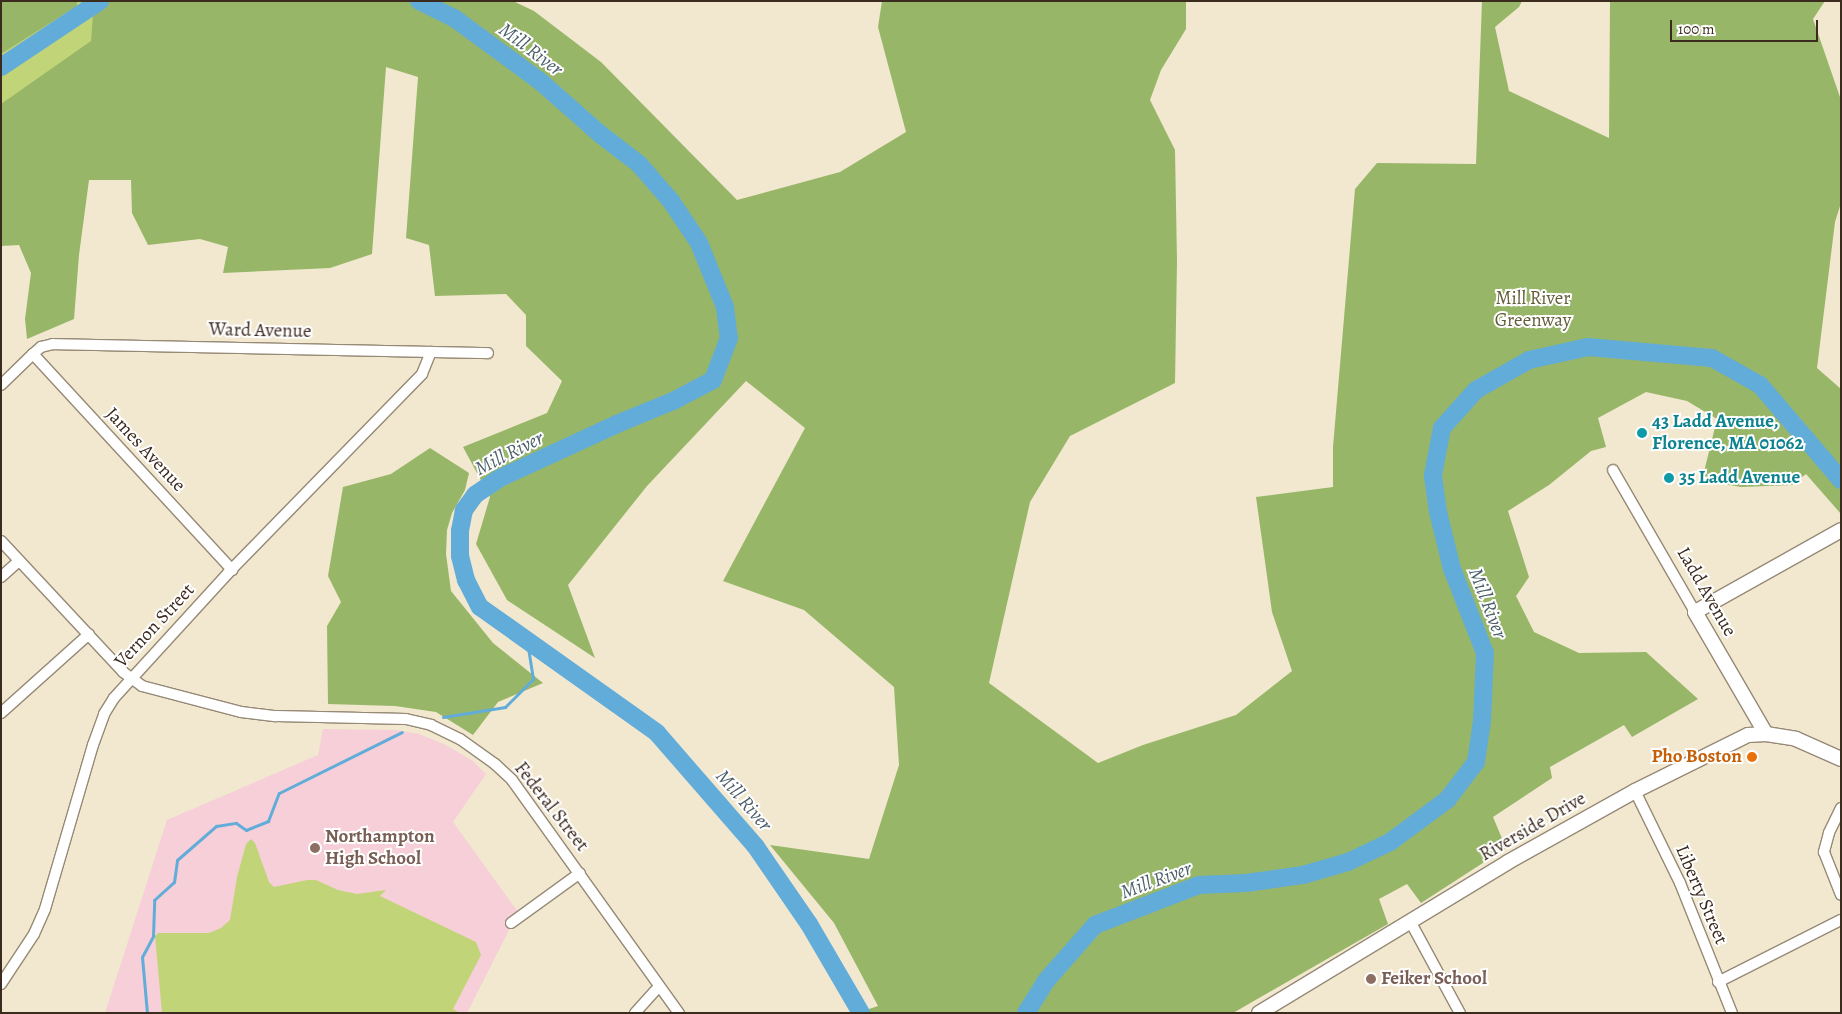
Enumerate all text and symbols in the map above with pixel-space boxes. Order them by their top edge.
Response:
scale bar [1672,10,1820,42]
water label: Mill River [494,17,568,81]
text: 100 m [1678,19,1715,39]
park label: Mill River Greenway [1495,288,1571,332]
street label: Ward Avenue [208,319,312,343]
street label: James Avenue [100,403,190,497]
place label: 43 Ladd Avenue, Florence, MA 01062 [1652,411,1804,455]
water label: Mill River [471,426,547,480]
marker: 43 Ladd Avenue, Florence, MA 01062 [1636,427,1648,439]
place label: 35 Ladd Avenue [1679,467,1800,489]
marker: 35 Ladd Avenue [1663,472,1675,484]
street label: Ladd Avenue [1671,543,1741,641]
water label: Mill River [1464,564,1512,642]
street label: Vernon Street [110,579,200,673]
place label: Pho Boston [1651,746,1742,768]
marker: Pho Boston [1746,751,1758,763]
street label: Federal Street [509,758,593,856]
water label: Mill River [711,764,777,836]
street label: Riverside Drive [1476,787,1590,867]
place label: Northampton High School [325,826,435,870]
marker: Northampton High School [309,842,321,854]
street label: Liberty Street [1670,842,1732,948]
water label: Mill River [1117,856,1195,904]
place label: Feiker School [1381,968,1487,990]
marker: Feiker School [1365,973,1377,985]

